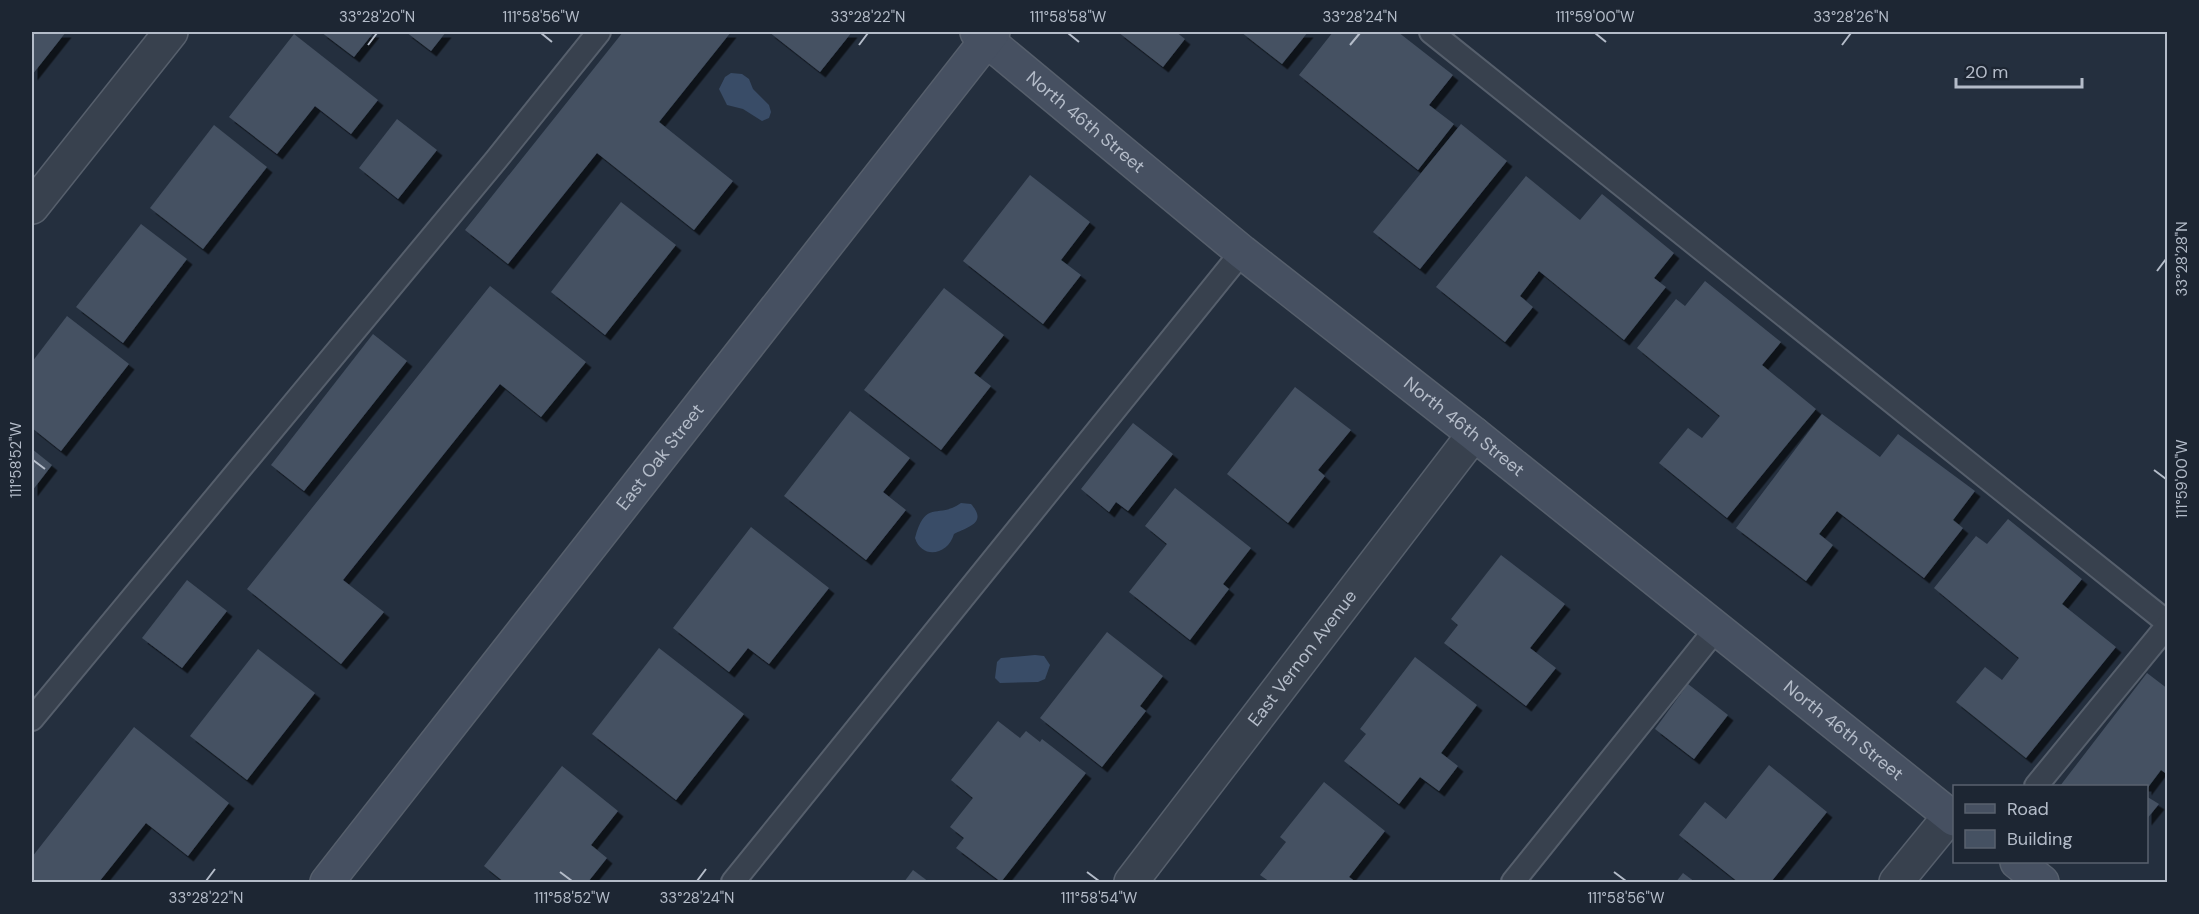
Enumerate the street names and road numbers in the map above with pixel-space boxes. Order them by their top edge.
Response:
street label: North 46th Street [1021,66,1150,178]
street label: North 46th Street [1399,371,1529,482]
street label: East Oak Street [611,399,709,515]
street label: East Vernon Avenue [1243,585,1362,731]
street label: North 46th Street [1778,675,1909,786]

